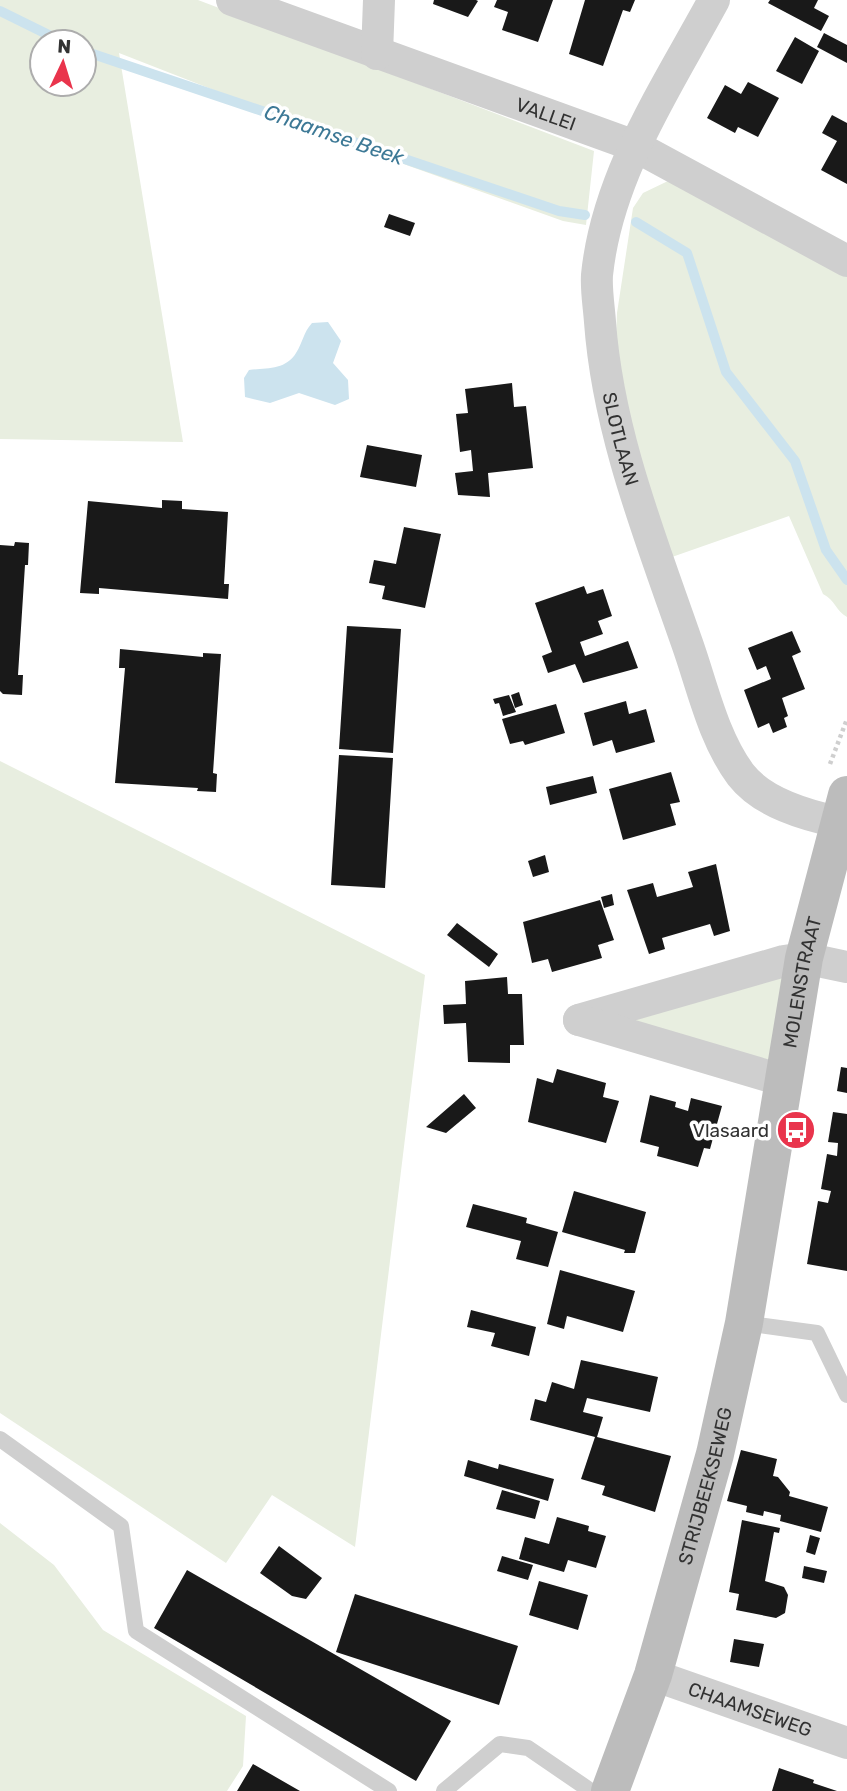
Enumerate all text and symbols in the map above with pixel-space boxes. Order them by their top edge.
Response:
north arrow [28,28,98,98]
text: N [57,35,72,58]
street label: VALLEI [513,93,579,136]
water label: Chaamse Beek [261,99,408,171]
street label: SLOTLAAN [598,390,643,488]
street label: MOLENSTRAAT [778,914,826,1050]
bus stop icon: Vlasaard [775,1109,817,1151]
place label: Vlasaard [692,1119,769,1142]
street label: STRIJBEEKSEWEG [674,1405,737,1567]
street label: CHAAMSEWEG [685,1677,815,1742]

